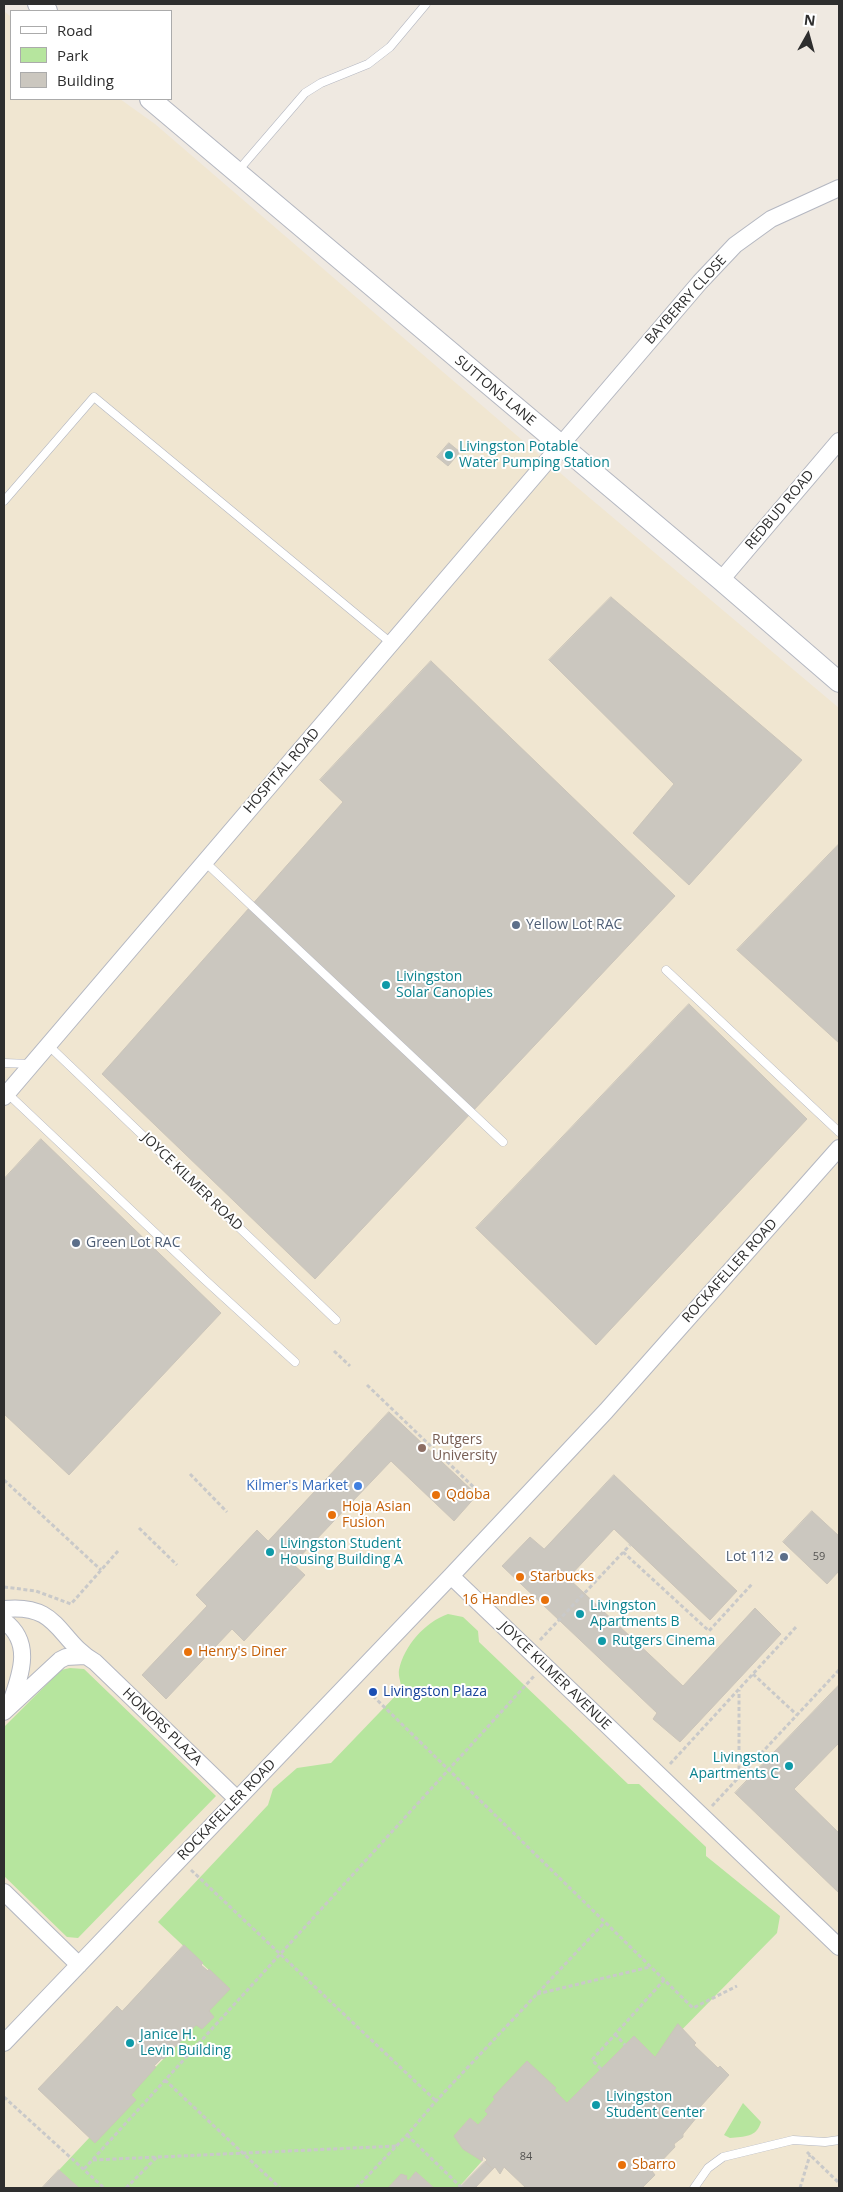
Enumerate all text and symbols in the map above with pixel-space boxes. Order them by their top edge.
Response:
text: N [803,9,817,30]
legend [10,10,172,100]
north arrow [783,10,833,60]
text: Road [57,20,93,40]
text: Park [57,45,88,65]
text: Building [57,70,114,90]
street label: BAYBERRY CLOSE [642,252,730,348]
street label: SUTTONS LANE [451,352,539,430]
place label: Livingston Potable Water Pumping Station [459,439,610,472]
marker: Livingston Potable Water Pumping Station [443,449,455,461]
street label: REDBUD ROAD [742,467,818,553]
street label: HOSPITAL ROAD [240,725,324,817]
place label: Yellow Lot RAC [526,917,622,933]
marker: Yellow Lot RAC [510,919,522,931]
place label: Livingston Solar Canopies [396,969,493,1002]
marker: Livingston Solar Canopies [380,979,392,991]
street label: JOYCE KILMER ROAD [138,1130,246,1234]
street label: ROCKAFELLER ROAD [679,1216,781,1326]
place label: Green Lot RAC [86,1235,181,1251]
marker: Green Lot RAC [70,1237,82,1249]
place label: Rutgers University [432,1432,497,1464]
marker: Rutgers University [416,1442,428,1454]
place label: Kilmer's Market [246,1478,348,1494]
marker: Kilmer's Market [352,1480,364,1492]
place label: Qdoba [446,1487,490,1503]
marker: Qdoba [430,1489,442,1501]
place label: Hoja Asian Fusion [342,1499,411,1531]
marker: Hoja Asian Fusion [326,1509,338,1521]
place label: Livingston Student Housing Building A [280,1536,403,1568]
marker: Livingston Student Housing Building A [264,1546,276,1558]
place label: Lot 112 [726,1549,774,1565]
house number: 59 [813,1550,825,1564]
marker: Lot 112 [778,1551,790,1563]
place label: Starbucks [530,1569,594,1585]
marker: Starbucks [514,1571,526,1583]
place label: 16 Handles [462,1592,535,1608]
marker: 16 Handles [539,1594,551,1606]
place label: Livingston Apartments B [590,1598,680,1630]
marker: Livingston Apartments B [574,1608,586,1620]
street label: JOYCE KILMER AVENUE [496,1618,614,1734]
place label: Rutgers Cinema [612,1633,715,1649]
marker: Rutgers Cinema [596,1635,608,1647]
place label: Henry's Diner [198,1644,287,1660]
marker: Henry's Diner [182,1646,194,1658]
place label: Livingston Plaza [383,1684,487,1700]
street label: HONORS PLAZA [119,1685,205,1769]
marker: Livingston Plaza [367,1686,379,1698]
place label: Livingston Apartments C [690,1750,779,1782]
street label: ROCKAFELLER ROAD [174,1756,280,1864]
marker: Livingston Apartments C [783,1760,795,1772]
place label: Janice H. Levin Building [140,2027,231,2060]
marker: Janice H. Levin Building [124,2037,136,2049]
place label: Livingston Student Center [606,2089,705,2122]
marker: Livingston Student Center [590,2099,602,2111]
house number: 84 [520,2150,532,2164]
place label: Sbarro [632,2157,676,2173]
marker: Sbarro [616,2159,628,2171]

